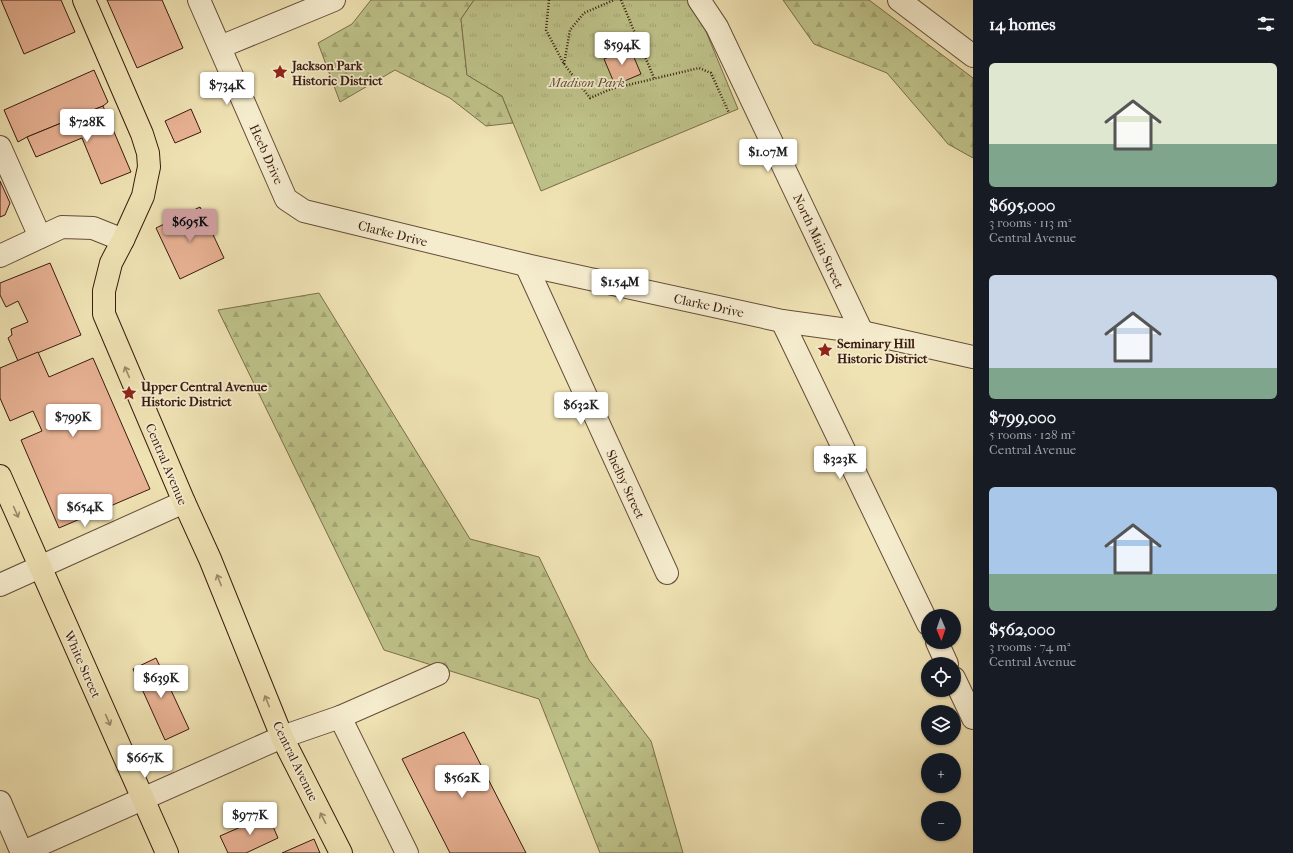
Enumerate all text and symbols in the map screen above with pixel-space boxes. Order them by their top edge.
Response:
icon: filters [1255,13,1277,35]
text: 14 homes [989,14,1056,34]
pin: $594K [594,32,650,66]
text: $594K [604,37,640,52]
place label: Jackson Park Historic District [290,58,383,88]
place icon: Jackson Park Historic District [271,63,289,81]
pin: $734K [199,72,255,106]
park label: Madison Park [548,75,625,90]
text: $734K [209,77,245,92]
icon: home [1097,89,1169,161]
pin: $728K [59,109,115,143]
text: $728K [69,114,105,129]
street label: Heeb Drive [247,122,287,187]
pin: $1.07M [735,139,801,173]
text: $1.07M [748,144,788,159]
street label: North Main Street [790,191,847,291]
text: $695,000 [989,195,1055,215]
pin: $695K [162,209,218,243]
text: $695K [172,214,208,229]
text: 3 rooms · 113 m² [989,215,1071,230]
street label: Clarke Drive [356,218,430,250]
text: Central Avenue [989,230,1076,245]
pin: $1.54M [587,269,653,303]
text: $1.54M [601,274,639,289]
street label: Clarke Drive [672,291,746,320]
icon: home [1097,301,1169,373]
place label: Seminary Hill Historic District [837,336,928,366]
place icon: Seminary Hill Historic District [816,341,834,359]
one-way arrow [123,366,131,378]
place label: Upper Central Avenue Historic District [140,379,268,409]
place icon: Upper Central Avenue Historic District [120,384,138,402]
pin: $632K [553,392,609,426]
text: $632K [563,397,599,412]
pin: $799K [45,404,101,438]
text: $799,000 [989,407,1056,427]
text: $799K [55,409,91,424]
street label: Central Avenue [143,421,191,508]
text: 5 rooms · 128 m² [989,427,1075,442]
text: Central Avenue [989,442,1076,457]
pin: $323K [812,446,868,480]
street label: Shelby Street [603,447,648,521]
text: $323K [823,451,857,466]
pin: $654K [57,494,113,528]
text: $654K [67,499,103,514]
one-way arrow [12,505,20,517]
icon: home [1097,513,1169,585]
one-way arrow [214,575,222,587]
north arrow [921,609,961,649]
map controls [921,609,961,841]
text: $562,000 [989,619,1055,639]
street label: White Street [61,627,104,700]
text: 3 rooms · 74 m² [989,639,1070,654]
text: Central Avenue [989,654,1076,669]
button: locate [921,657,961,697]
pin: $639K [133,665,189,699]
text: $639K [143,670,179,685]
one-way arrow [263,695,271,707]
button: layers [921,705,961,745]
one-way arrow [105,714,112,726]
street label: Central Avenue [270,719,322,804]
pin: $667K [117,745,173,779]
text: $667K [127,750,163,765]
button: + [921,753,961,793]
pin: $562K [434,765,490,799]
text: $562K [444,770,480,785]
button: − [921,801,961,841]
pin: $977K [222,802,278,836]
text: $977K [232,807,268,822]
one-way arrow [319,812,327,824]

